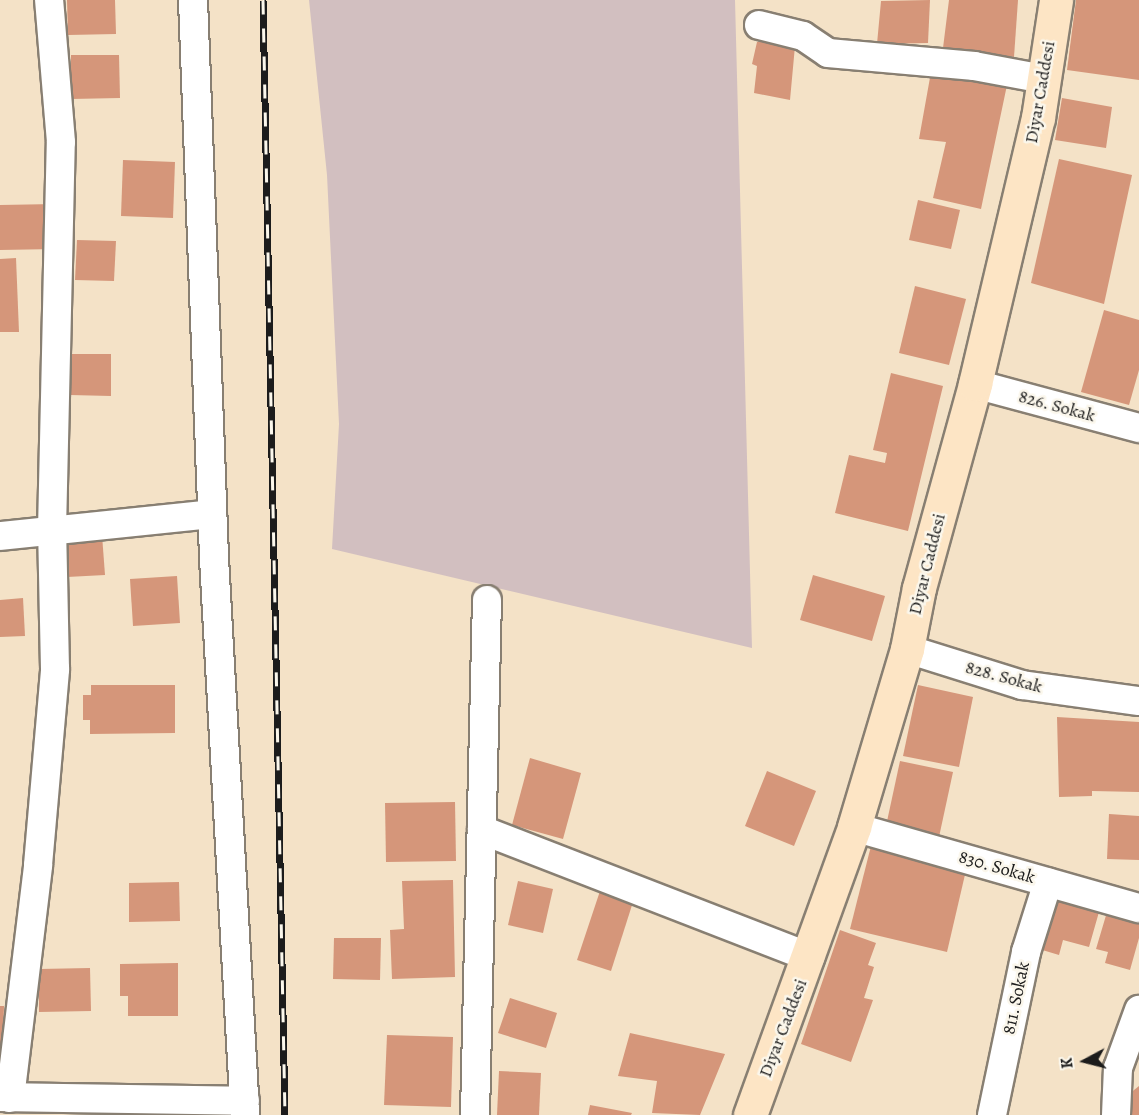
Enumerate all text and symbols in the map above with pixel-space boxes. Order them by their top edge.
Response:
street label: Diyar Caddesi [1020,39,1060,145]
street label: 826. Sokak [1016,385,1098,427]
street label: Diyar Caddesi [904,511,950,617]
street label: 828. Sokak [963,656,1045,698]
street label: 830. Sokak [956,846,1038,888]
street label: 811. Sokak [998,959,1034,1037]
street label: Diyar Caddesi [754,976,812,1080]
north arrow [1055,1031,1115,1091]
text: K [1056,1057,1079,1070]

